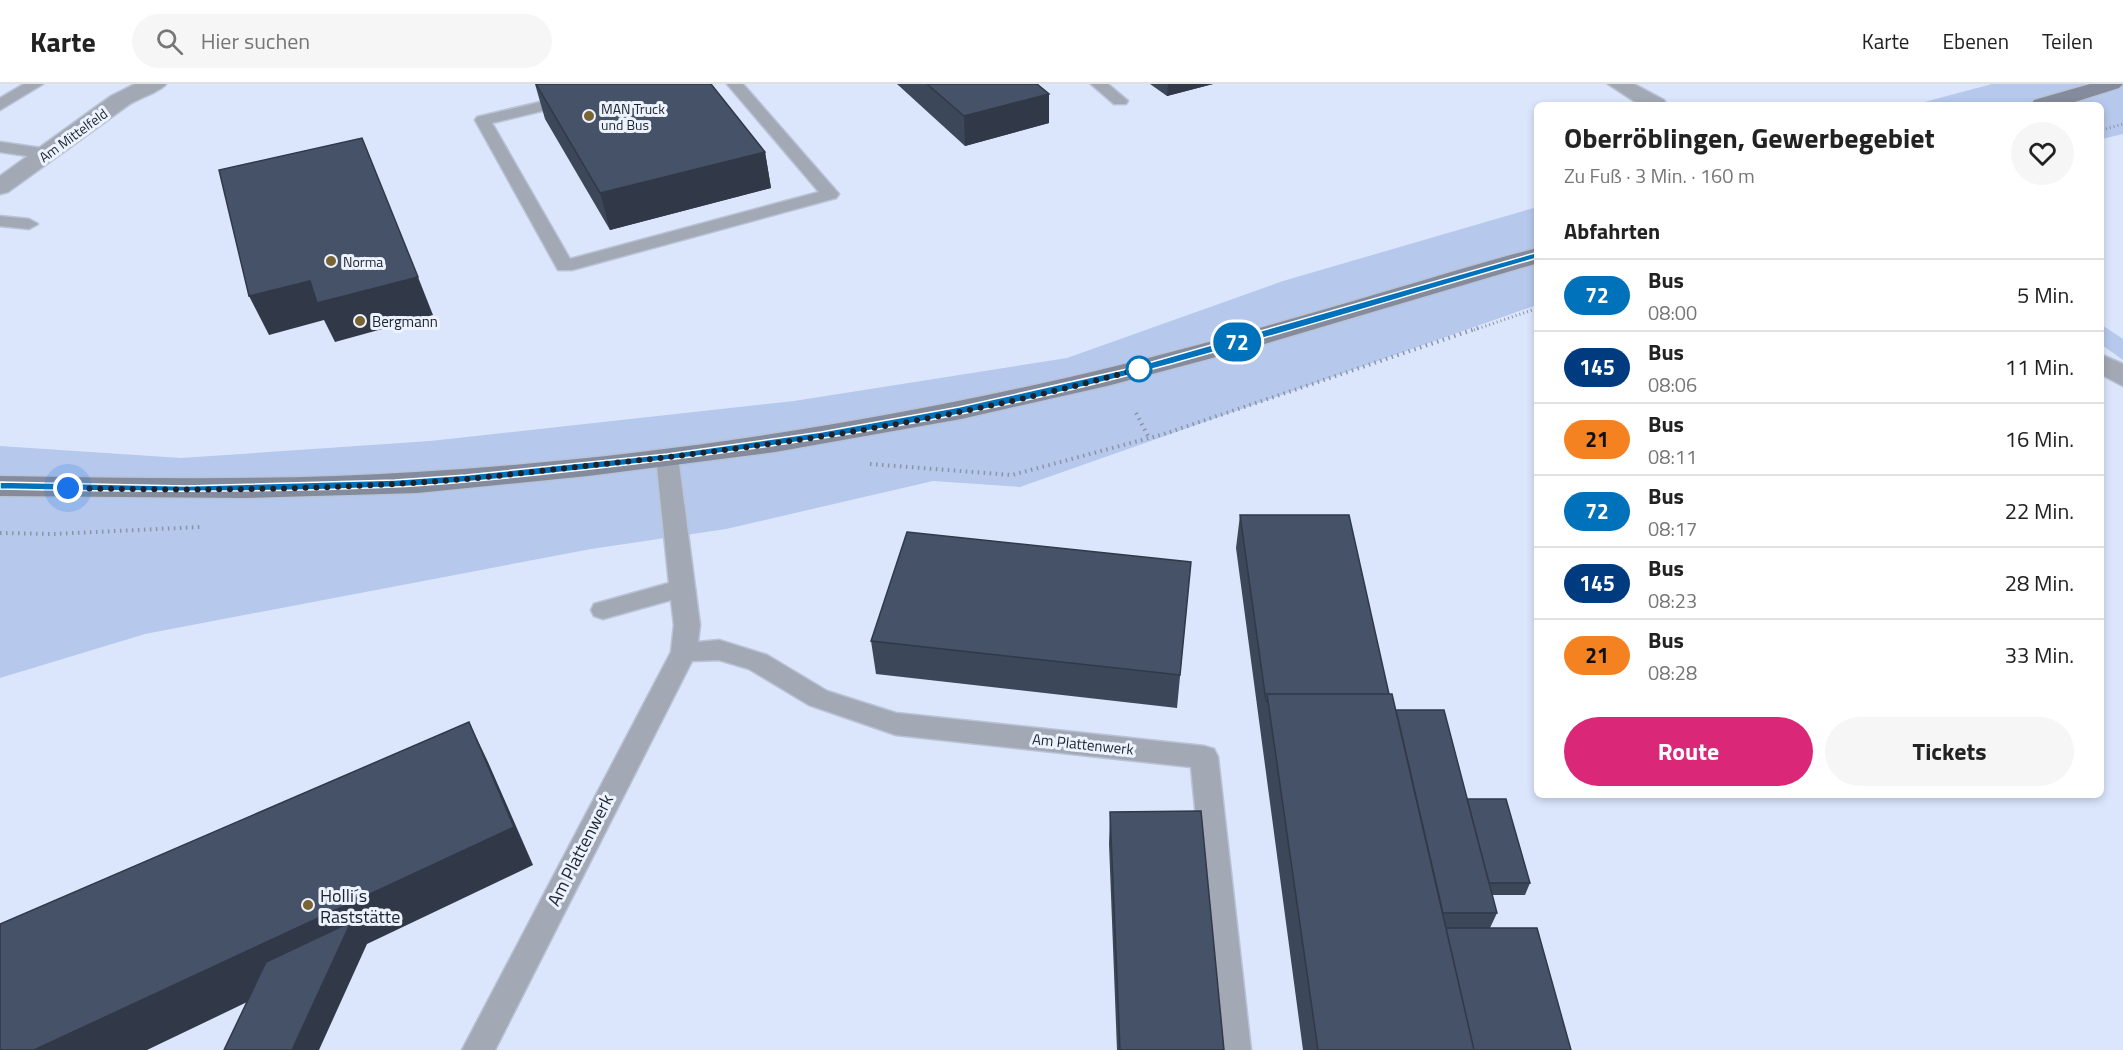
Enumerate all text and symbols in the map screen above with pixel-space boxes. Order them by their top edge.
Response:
search box [132,14,552,68]
text: Karte [30,20,96,63]
text: Hier suchen [201,24,310,58]
icon: search [153,25,186,58]
text: Karte [1862,25,1909,57]
text: Ebenen [1942,25,2009,57]
text: Teilen [2042,25,2093,57]
place label: MAN Truck und Bus [601,98,665,135]
street label: Am Mittelfeld [34,103,112,167]
marker: MAN Truck und Bus [582,109,596,123]
text: Oberröblingen, Gewerbegebiet [1564,116,1935,159]
button: heart [2011,122,2074,185]
text: Zu Fuß · 3 Min. · 160 m [1564,160,1755,191]
text: Abfahrten [1564,214,1660,248]
place label: Norma [343,251,383,272]
marker: Norma [324,254,338,268]
text: Bus [1648,263,1684,297]
text: 5 Min. [2017,278,2074,312]
text: 72 [1585,279,1609,311]
text: 08:00 [1648,297,1697,328]
place label: Bergmann [372,310,438,333]
marker: Bergmann [353,314,367,328]
line badge: 72 [1210,322,1264,362]
text: 72 [1225,326,1249,358]
text: Bus [1648,335,1684,369]
text: 11 Min. [2005,350,2074,384]
text: 145 [1579,351,1615,383]
unlabelled marker [1126,356,1152,382]
text: 08:06 [1648,369,1697,400]
text: Bus [1648,407,1684,441]
text: 16 Min. [2005,422,2074,456]
text: 21 [1585,423,1609,455]
text: 08:11 [1648,441,1697,472]
your location [53,473,83,503]
text: Bus [1648,479,1684,513]
text: 22 Min. [2005,494,2074,528]
text: 72 [1585,495,1609,527]
text: 08:17 [1648,513,1697,544]
text: Bus [1648,551,1684,585]
text: 28 Min. [2005,566,2074,600]
text: 145 [1579,567,1615,599]
text: 08:23 [1648,585,1697,616]
text: Bus [1648,623,1684,657]
text: 33 Min. [2005,638,2074,672]
text: 21 [1585,639,1609,671]
text: 08:28 [1648,657,1697,688]
button: Route [1564,717,1813,786]
button: Tickets [1825,717,2074,786]
street label: Am Plattenwerk [1031,727,1135,761]
street label: Am Plattenwerk [540,789,620,911]
place label: Holli´s Raststätte [320,882,400,930]
marker: Holli´s Raststätte [301,898,315,912]

